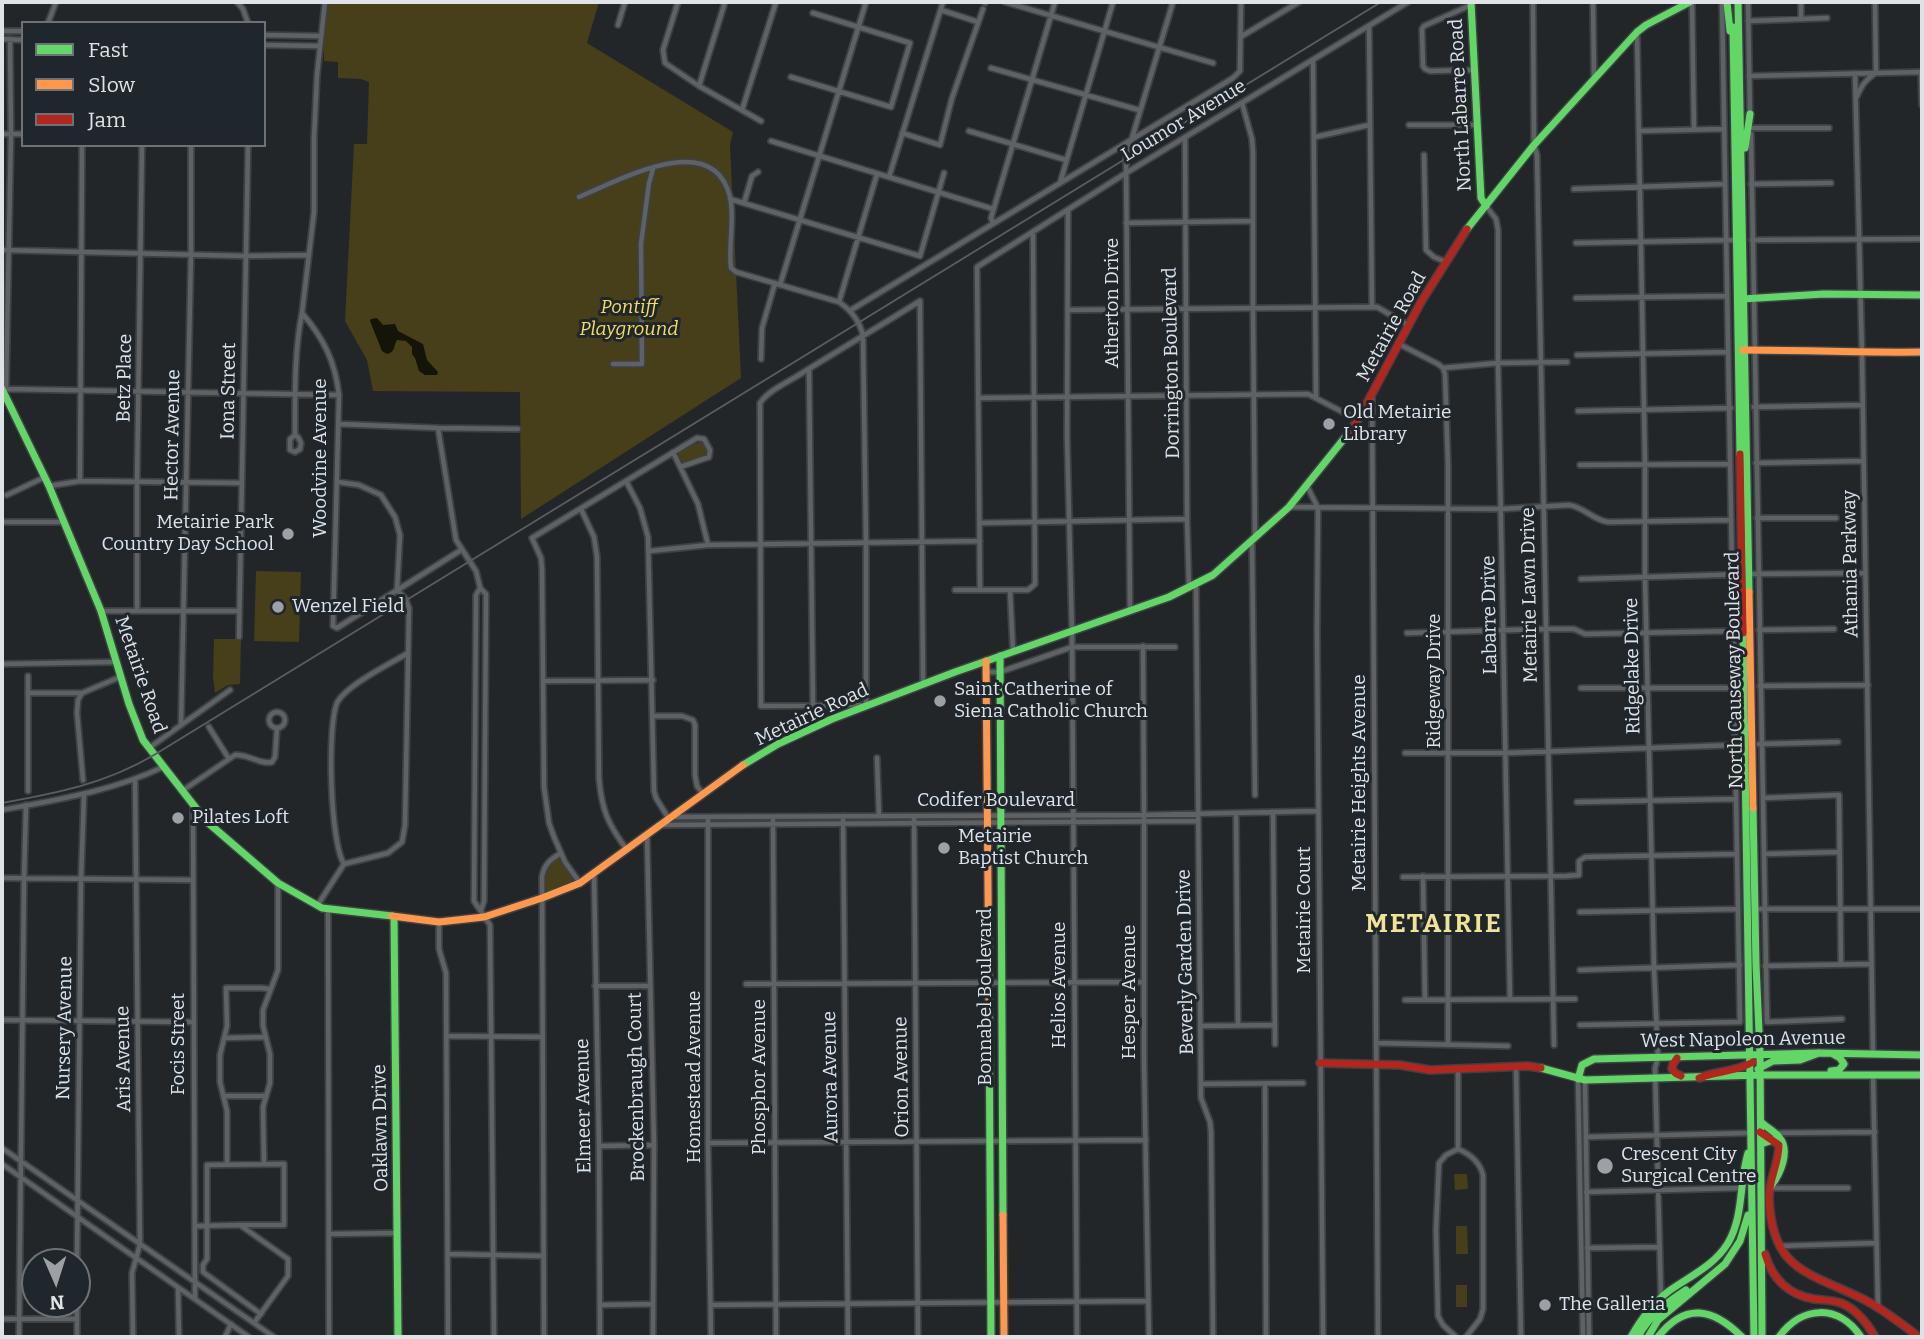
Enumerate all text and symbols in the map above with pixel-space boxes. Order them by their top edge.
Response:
street label: North Labarre Road [1445,18,1477,192]
legend [21,21,266,147]
text: Fast [88,37,128,63]
text: Slow [88,72,135,98]
street label: Loumor Avenue [1118,75,1250,167]
text: Jam [88,107,126,133]
street label: Atherton Drive [1102,238,1124,368]
street label: Dorrington Boulevard [1159,267,1185,459]
street label: Metairie Road [1352,268,1432,386]
park label: Pontiff Playground [580,297,678,341]
street label: Betz Place [113,333,137,423]
street label: Iona Street [217,342,241,440]
street label: Hector Avenue [160,369,186,501]
street label: Woodvine Avenue [310,378,332,538]
place label: Old Metairie Library [1343,402,1452,446]
marker: Old Metairie Library [1321,416,1337,432]
street label: Athania Parkway [1838,490,1864,638]
street label: Metairie Lawn Drive [1517,507,1543,683]
place label: Metairie Park Country Day School [102,512,274,556]
marker: Metairie Park Country Day School [280,526,296,542]
street label: North Causeway Boulevard [1722,551,1748,789]
street label: Labarre Drive [1478,555,1502,675]
place label: Wenzel Field [292,596,404,618]
street label: Ridgelake Drive [1620,597,1646,735]
marker: Wenzel Field [270,599,286,615]
street label: Metairie Road [109,613,171,737]
street label: Ridgeway Drive [1424,614,1446,748]
street label: Metairie Heights Avenue [1349,674,1371,892]
street label: Metairie Road [752,679,872,751]
place label: Saint Catherine of Siena Catholic Church [954,679,1148,723]
marker: Saint Catherine of Siena Catholic Church [932,693,948,709]
street label: Codifer Boulevard [917,790,1075,812]
place label: Pilates Loft [192,807,289,829]
marker: Pilates Loft [170,810,186,826]
place label: Metairie Baptist Church [958,826,1088,870]
marker: Metairie Baptist Church [936,840,952,856]
street label: Metairie Court [1294,846,1316,974]
street label: Beverly Garden Drive [1173,869,1199,1055]
street label: Bonnabel Boulevard [975,908,997,1086]
district label: METAIRIE [1366,909,1502,941]
street label: Helios Avenue [1049,922,1071,1048]
street label: Hesper Avenue [1119,925,1141,1059]
street label: Nursery Avenue [52,956,78,1100]
street label: Homestead Avenue [684,991,706,1163]
street label: Brockenbraugh Court [624,992,650,1182]
street label: Focis Street [168,993,190,1095]
street label: Phosphor Avenue [749,999,771,1155]
street label: Aris Avenue [112,1006,136,1112]
street label: Aurora Avenue [818,1011,844,1143]
street label: Orion Avenue [890,1016,914,1138]
street label: West Napoleon Avenue [1640,1027,1846,1053]
street label: Elmeer Avenue [571,1038,597,1174]
street label: Oaklawn Drive [368,1064,394,1192]
place label: Crescent City Surgical Centre [1621,1144,1756,1188]
marker: Crescent City Surgical Centre [1595,1156,1615,1176]
north arrow [21,1248,91,1318]
text: N [49,1291,65,1314]
place label: The Galleria [1559,1294,1665,1316]
marker: The Galleria [1537,1297,1553,1313]

